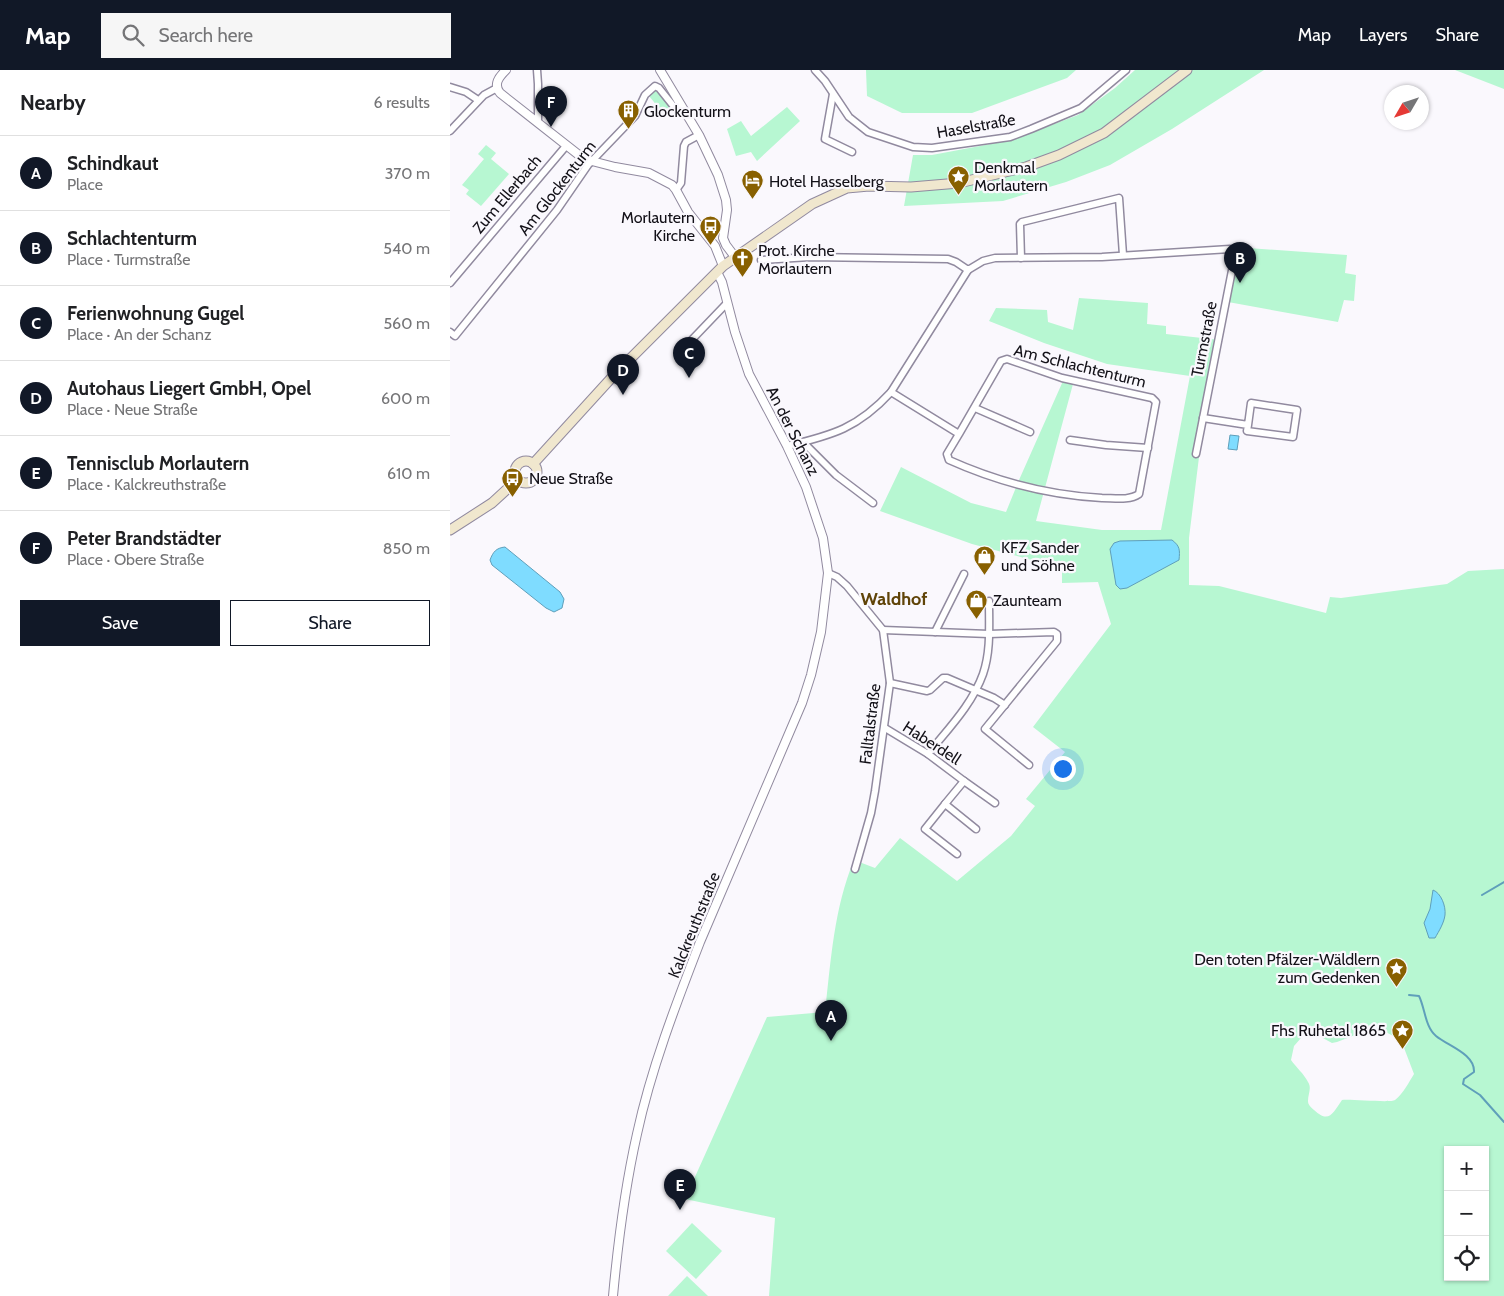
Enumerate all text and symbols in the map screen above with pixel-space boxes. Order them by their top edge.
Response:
search box [101,13,451,58]
text: Map [25,21,71,50]
icon: search [119,21,147,49]
text: Search here [159,24,253,47]
text: Map [1298,24,1331,46]
text: Layers [1359,24,1408,46]
text: Share [1436,24,1479,46]
north arrow [1384,85,1429,130]
pin: F [535,86,567,127]
text: Nearby [20,90,86,115]
text: 6 results [374,93,430,112]
building icon: Glockenturm [616,99,640,130]
place label: Glockenturm [644,102,731,121]
street label: Haselstraße [935,110,1017,142]
street label: Am Glockenturm [514,137,600,239]
street label: Zum Ellerbach [469,151,545,237]
text: Schindkaut [67,152,159,175]
place label: Denkmal Morlautern [974,158,1048,195]
text: A [31,164,41,183]
text: 370 m [385,164,430,183]
place icon: Denkmal Morlautern [946,164,970,195]
hotel icon: Hotel Hasselberg [741,169,765,200]
place label: Hotel Hasselberg [769,172,885,191]
text: Place [67,175,103,194]
place label: Morlautern Kirche [621,208,695,245]
bus stop icon: Morlautern Kirche [699,214,723,245]
text: Schlachtenturm [67,227,197,250]
text: B [31,239,41,258]
text: 540 m [383,239,430,258]
place label: Prot. Kirche Morlautern [758,241,835,278]
pin: B [1224,242,1256,283]
church icon: Prot. Kirche Morlautern [730,247,754,278]
text: Place · Turmstraße [67,250,190,269]
street label: Turmstraße [1187,300,1221,378]
text: Ferienwohnung Gugel [67,302,244,325]
text: C [31,314,41,333]
text: 560 m [383,314,430,333]
text: Place · An der Schanz [67,325,211,344]
pin: C [673,337,705,378]
street label: Am Schlachtenturm [1012,340,1148,392]
pin: D [607,354,639,395]
text: Autohaus Liegert GmbH, Opel [67,377,311,400]
street label: An der Schanz [762,383,824,479]
text: D [30,389,42,408]
text: 600 m [381,389,430,408]
text: Place · Neue Straße [67,400,198,419]
text: Tennisclub Morlautern [67,452,249,475]
text: E [31,464,41,483]
text: 610 m [387,464,430,483]
bus stop icon: Neue Straße [501,466,525,497]
place label: Neue Straße [529,469,613,488]
text: Place · Kalckreuthstraße [67,475,226,494]
text: Peter Brandstädter [67,527,221,550]
place label: KFZ Sander und Söhne [1001,538,1080,575]
text: F [32,539,40,558]
text: 850 m [383,539,430,558]
shop icon: KFZ Sander und Söhne [973,544,997,575]
text: Place · Obere Straße [67,550,204,569]
district label: Waldhof [861,588,927,610]
shop icon: Zaunteam [965,588,989,619]
place label: Zaunteam [993,591,1062,610]
button: Save [20,600,220,646]
button: Share [230,600,430,646]
street label: Falltalstraße [856,682,884,766]
street label: Haberdell [899,717,965,769]
your location [1050,756,1076,782]
street label: Kalckreuthstraße [664,869,724,981]
place label: Den toten Pfälzer-Wäldlern zum Gedenken [1194,950,1380,987]
place icon: Den toten Pfälzer-Wäldlern zum Gedenken [1384,956,1408,987]
pin: A [815,1000,847,1041]
place icon: Fhs Ruhetal 1865 [1390,1018,1414,1049]
place label: Fhs Ruhetal 1865 [1271,1021,1386,1040]
map controls [1444,1146,1489,1281]
button: + [1444,1146,1489,1191]
pin: E [664,1169,696,1210]
button: − [1444,1191,1489,1236]
button: locate [1444,1236,1489,1281]

